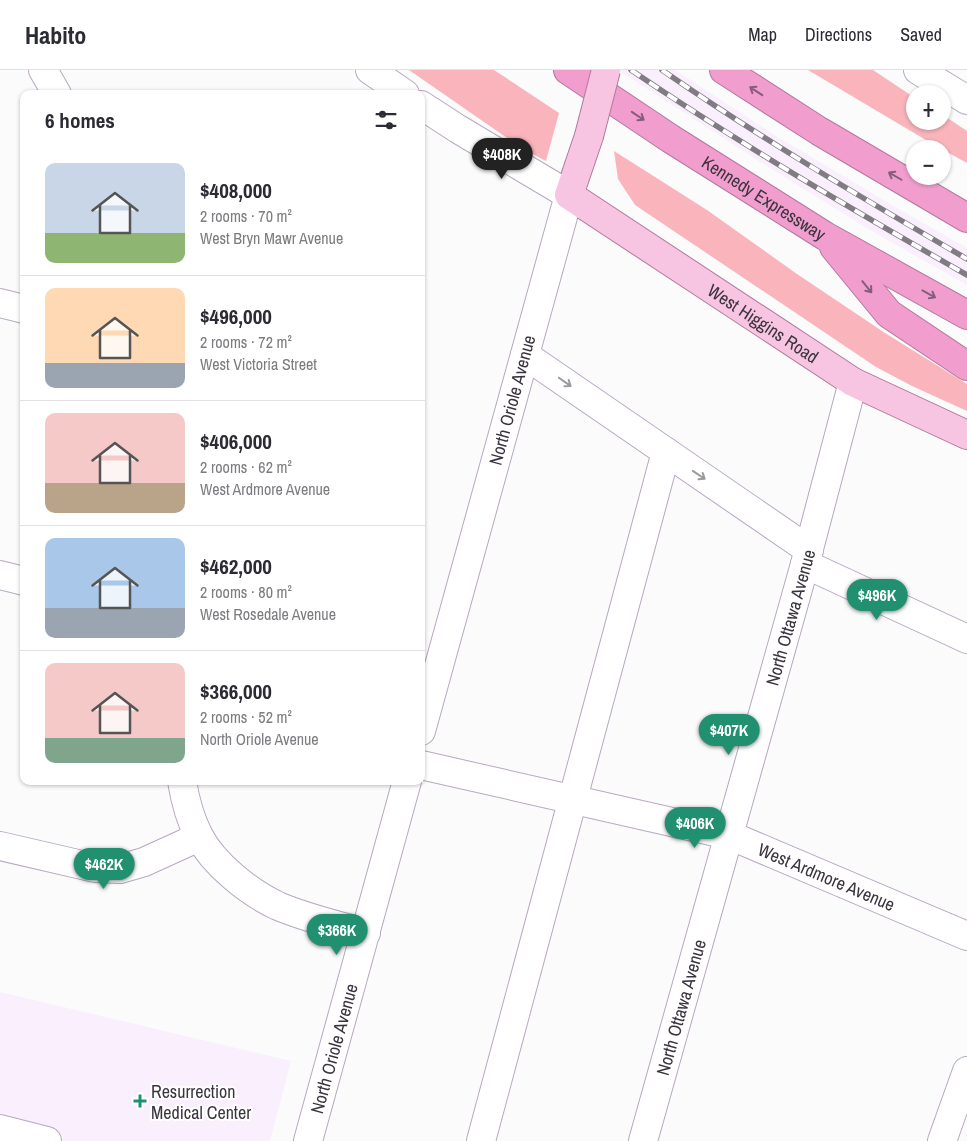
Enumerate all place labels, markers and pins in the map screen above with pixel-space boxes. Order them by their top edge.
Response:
pin: $408K [467,138,537,180]
pin: $496K [842,578,912,621]
pin: $407K [694,714,764,756]
pin: $406K [660,806,730,849]
pin: $462K [69,848,139,890]
pin: $366K [302,914,372,956]
place label: Resurrection Medical Center [151,1079,251,1125]
marker: Resurrection Medical Center [133,1094,147,1108]

